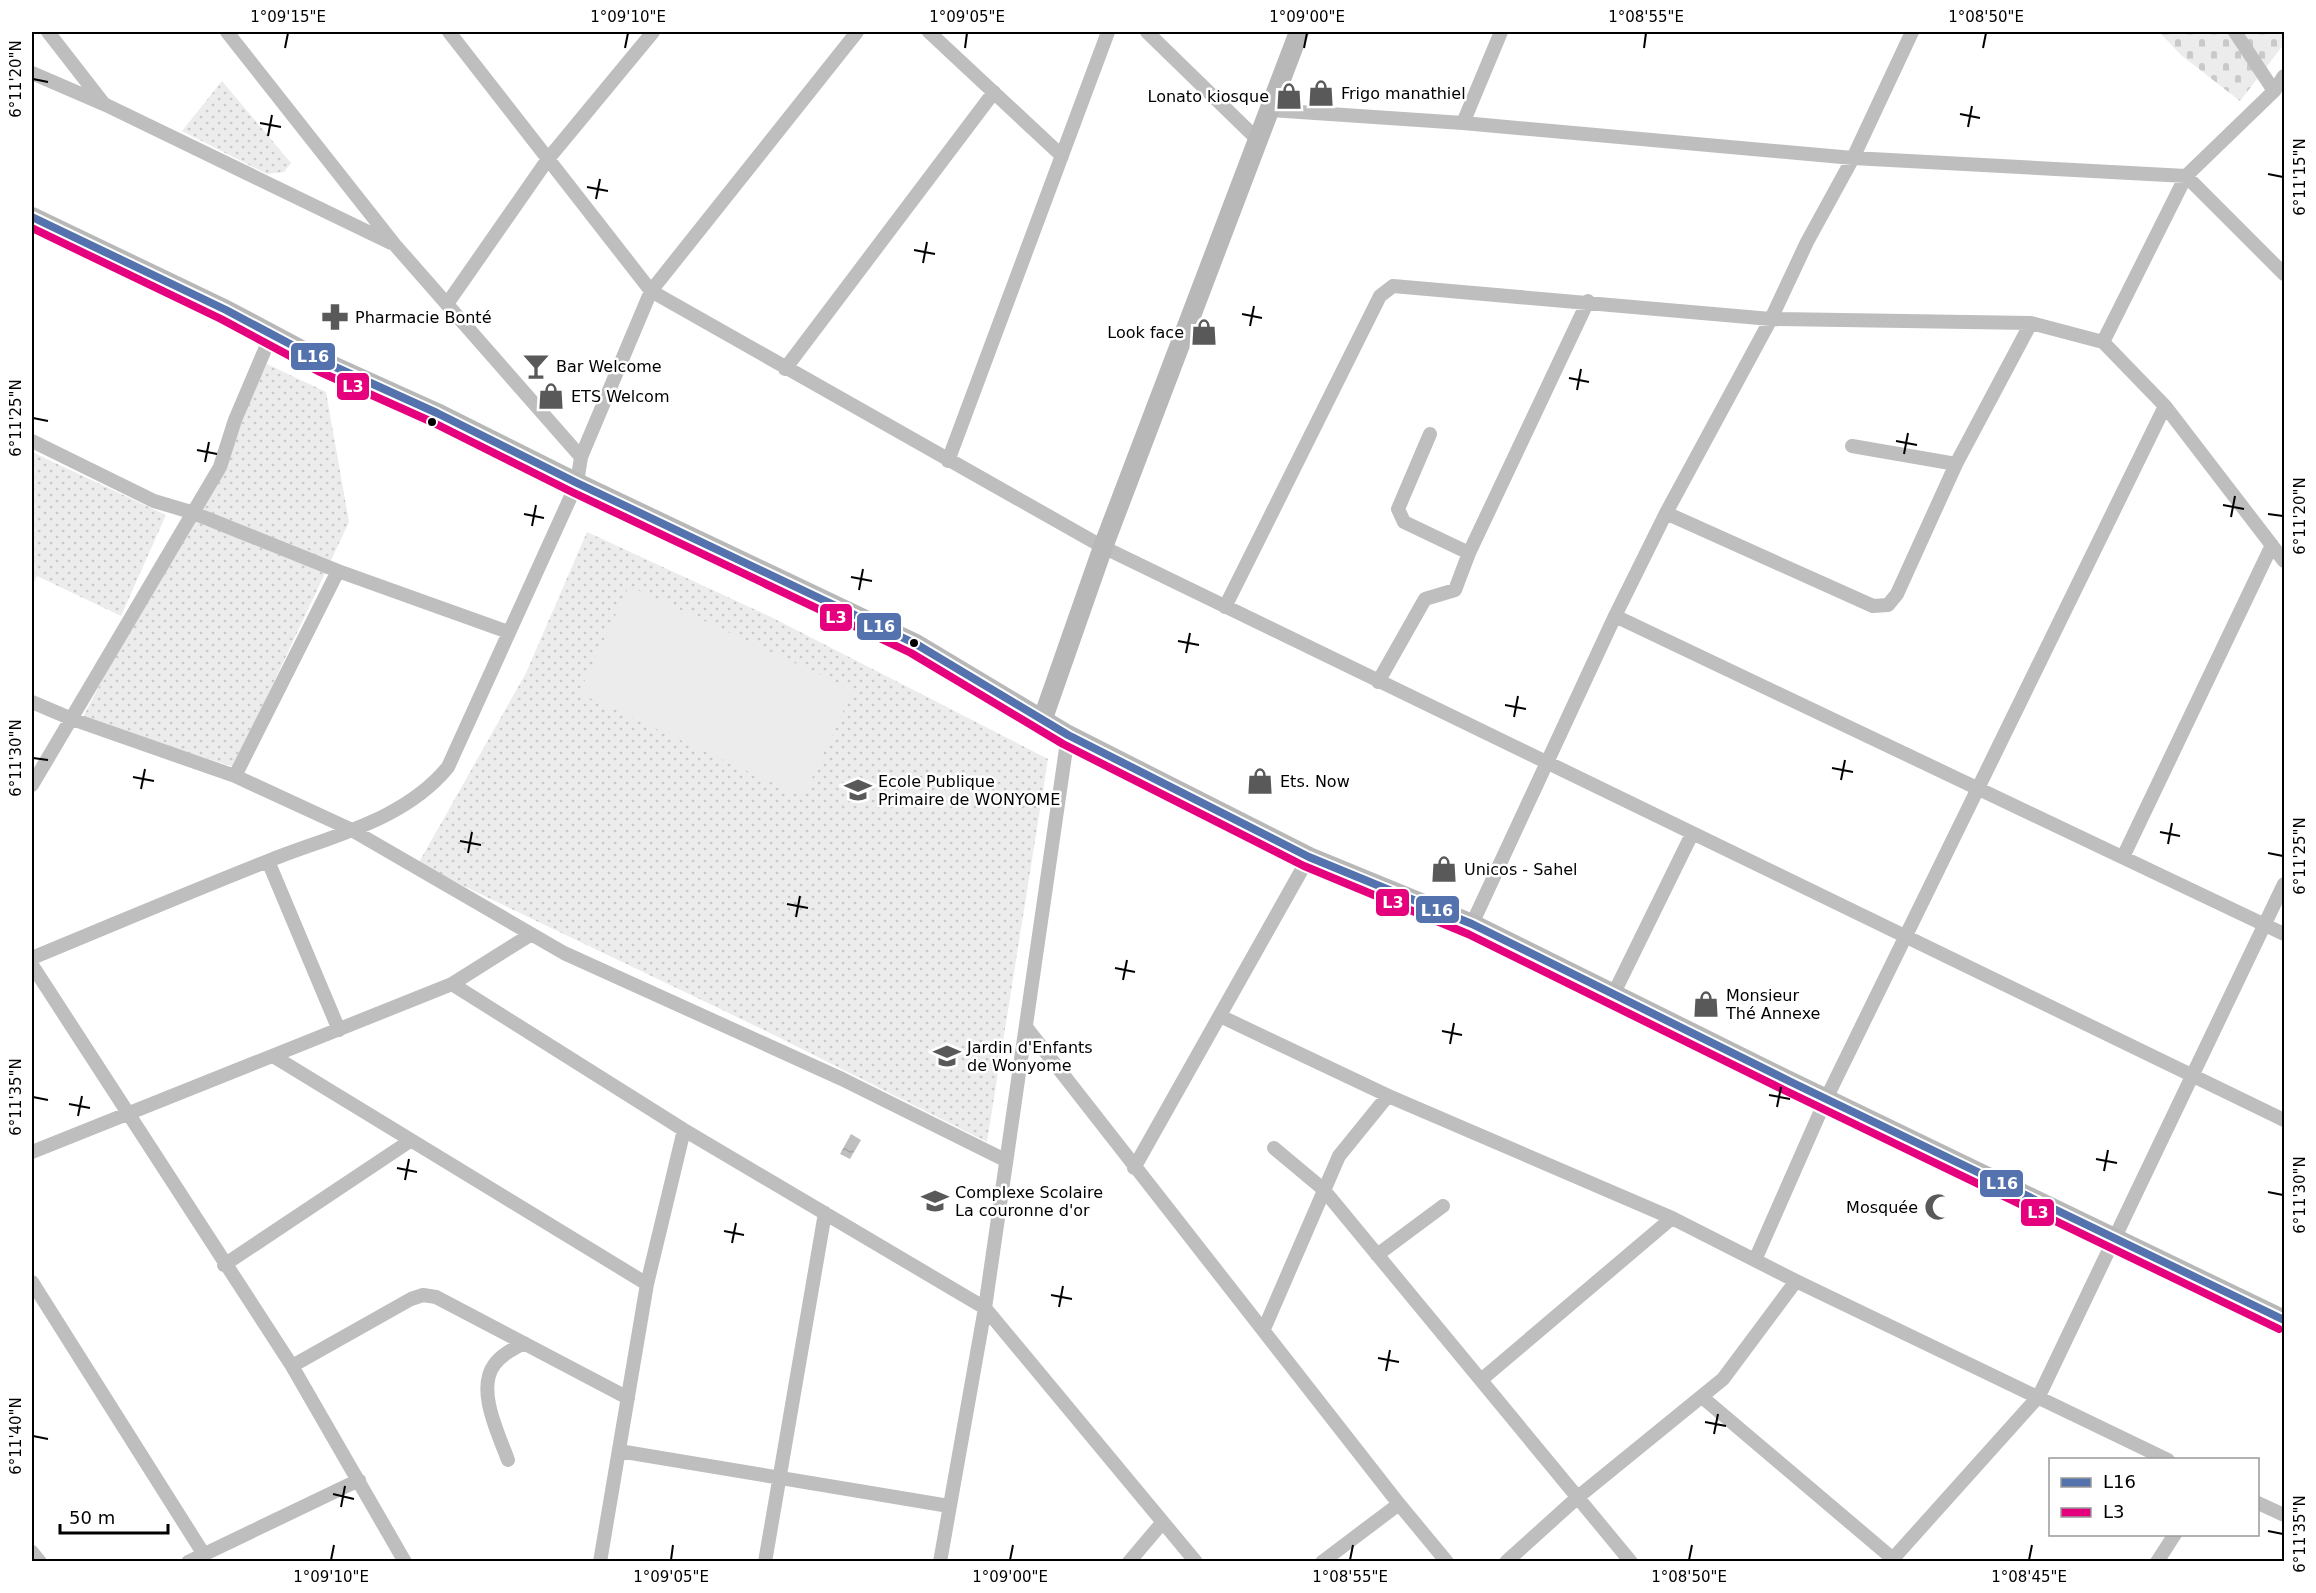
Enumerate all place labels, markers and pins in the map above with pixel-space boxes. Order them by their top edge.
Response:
shop icon: Frigo manathiel [1306,78,1336,108]
shop icon: Lonato kiosque [1274,81,1304,111]
place label: Frigo manathiel [1341,84,1466,103]
place label: Lonato kiosque [1148,87,1269,106]
pharmacy icon: Pharmacie Bonté [320,302,350,332]
place label: Pharmacie Bonté [355,308,491,327]
shop icon: Look face [1189,317,1219,347]
place label: Look face [1107,323,1184,342]
bar icon: Bar Welcome [521,351,551,381]
place label: Bar Welcome [556,357,662,376]
shop icon: ETS Welcom [536,381,566,411]
place label: ETS Welcom [571,387,669,406]
unlabelled marker [426,416,438,428]
unlabelled marker [908,637,920,649]
shop icon: Ets. Now [1245,766,1275,796]
place label: Ecole Publique Primaire de WONYOME [878,772,1060,809]
place label: Ets. Now [1280,772,1350,791]
school or university icon: Ecole Publique Primaire de WONYOME [843,775,873,805]
shop icon: Unicos - Sahel [1429,854,1459,884]
place label: Unicos - Sahel [1464,860,1578,879]
place label: Monsieur Thé Annexe [1725,986,1820,1023]
shop icon: Monsieur Thé Annexe [1691,989,1721,1019]
place label: Jardin d'Enfants de Wonyome [966,1038,1093,1075]
school or university icon: Jardin d'Enfants de Wonyome [932,1041,962,1071]
place label: Complexe Scolaire La couronne d'or [955,1183,1103,1220]
school or university icon: Complexe Scolaire La couronne d'or [920,1186,950,1216]
mosque icon: Mosquée [1923,1192,1953,1222]
place label: Mosquée [1846,1198,1918,1217]

